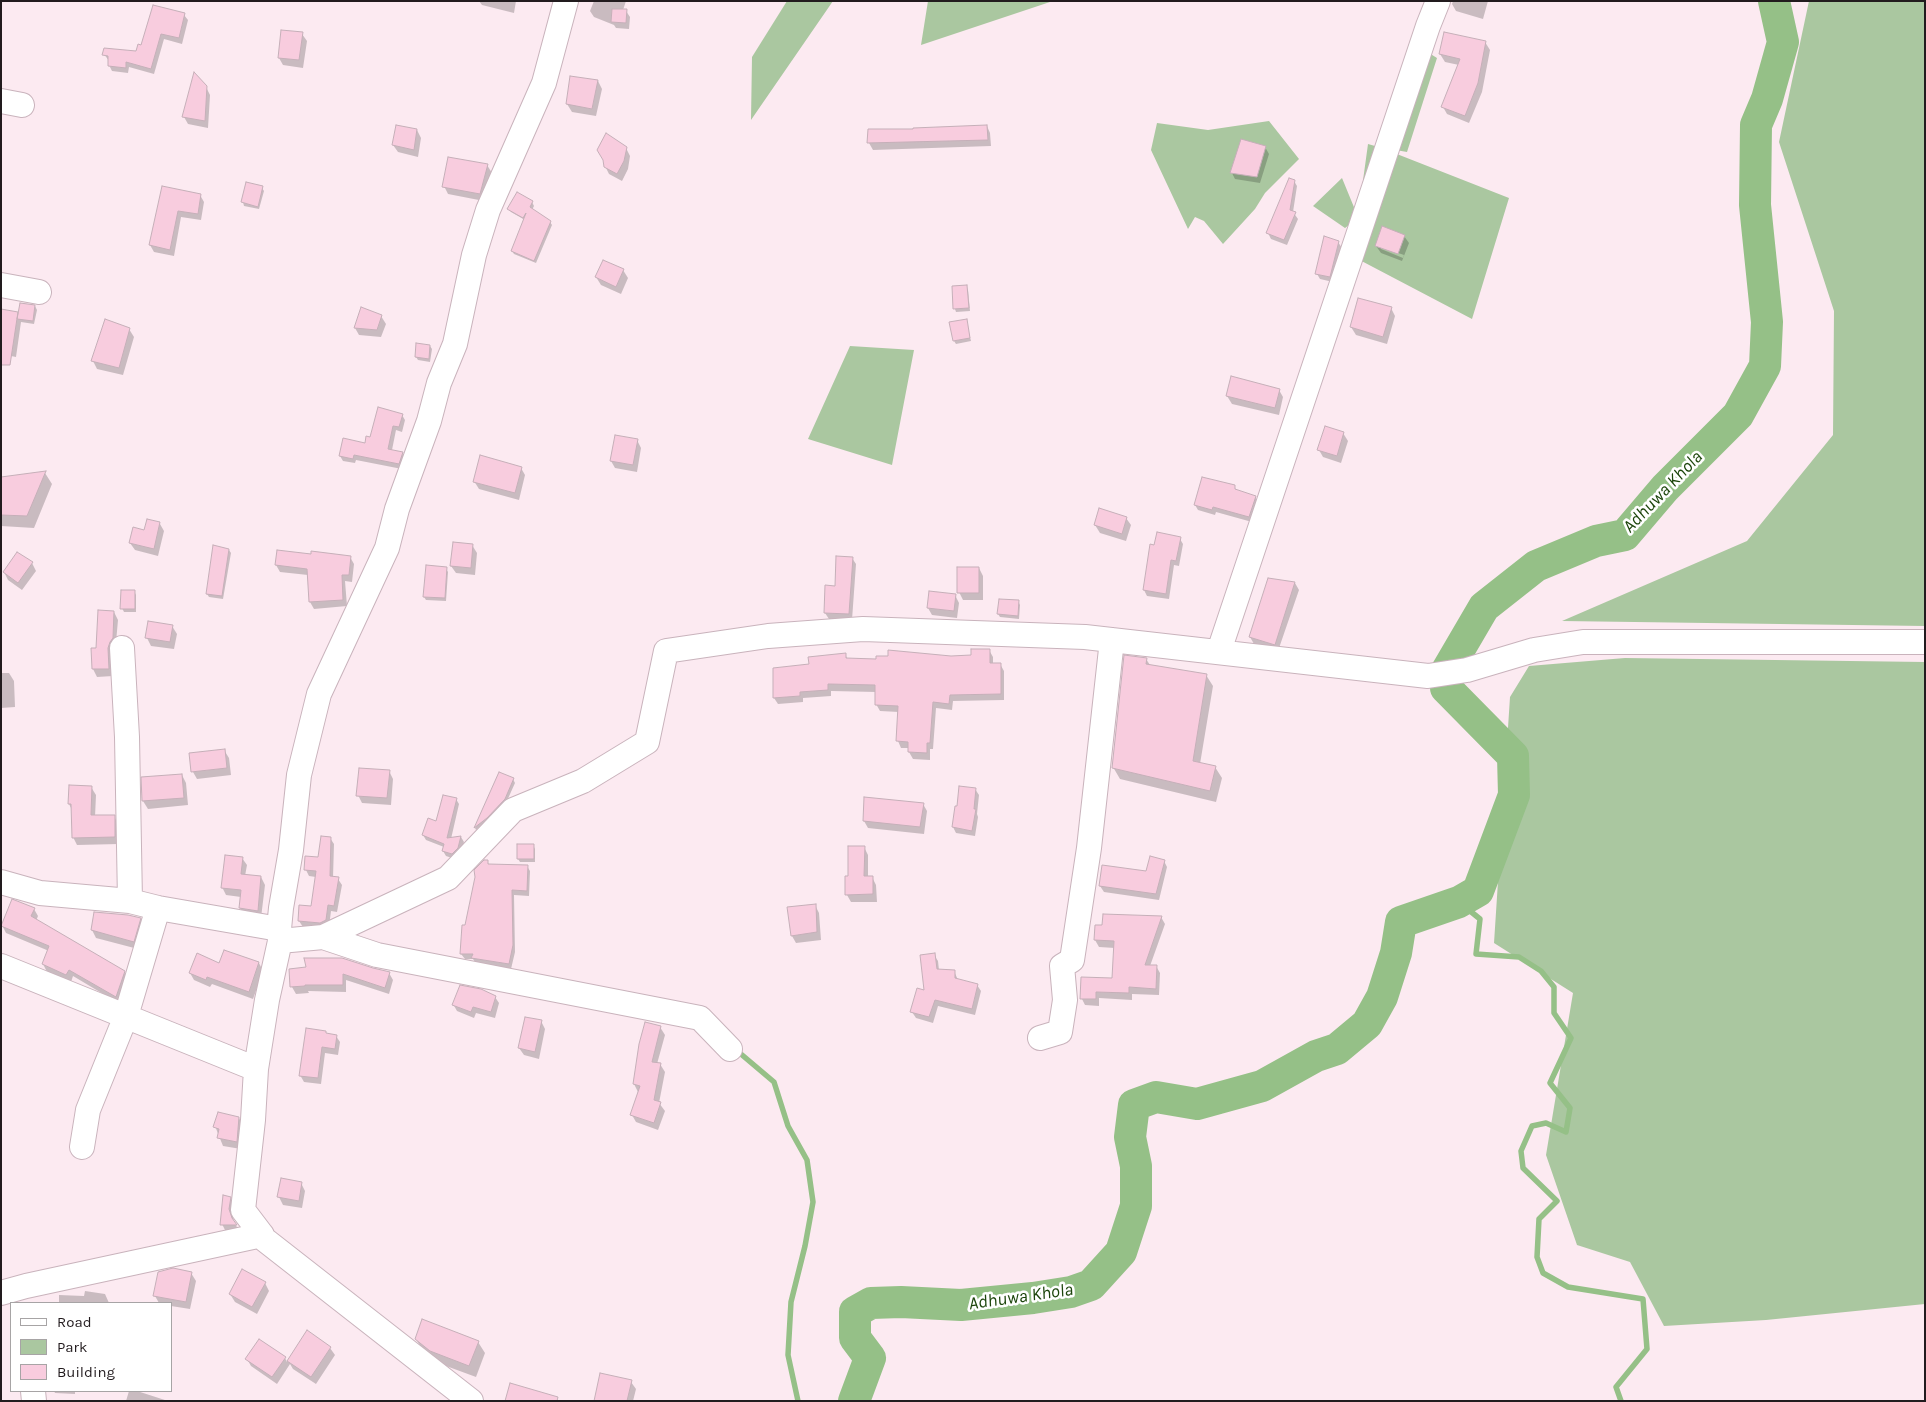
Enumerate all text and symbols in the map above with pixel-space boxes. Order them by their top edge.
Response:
water label: Adhuwa Khola [1619,447,1707,537]
water label: Adhuwa Khola [967,1279,1075,1315]
legend [10,1302,172,1392]
text: Road [57,1313,92,1331]
text: Park [57,1338,87,1356]
text: Building [57,1363,115,1381]

